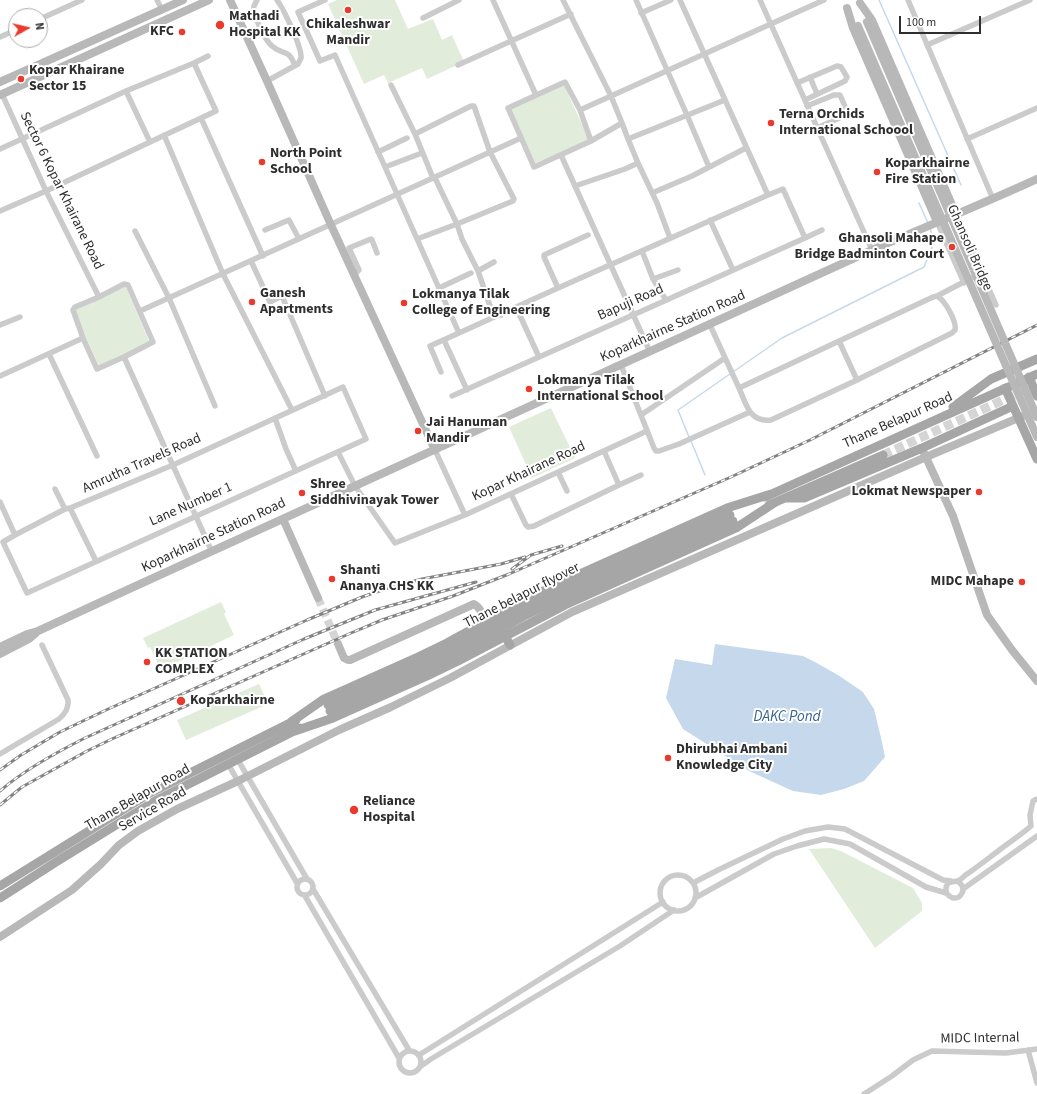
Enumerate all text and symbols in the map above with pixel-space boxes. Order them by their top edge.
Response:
marker: Chikaleshwar Mandir [343,5,353,15]
north arrow [8,8,48,48]
scale bar [901,8,983,34]
place label: Mathadi Hospital KK [229,9,301,42]
text: 100 m [906,14,936,31]
place label: Chikaleshwar Mandir [306,17,390,50]
marker: Mathadi Hospital KK [214,19,226,31]
text: N [31,22,47,31]
place label: KFC [150,24,174,40]
marker: KFC [177,27,187,37]
place label: Kopar Khairane Sector 15 [29,63,124,96]
marker: Kopar Khairane Sector 15 [16,74,26,84]
place label: Terna Orchids International Schoool [779,107,913,140]
street label: Sector 6 Kopar Khairane Road [15,109,107,273]
marker: Terna Orchids International Schoool [766,118,776,128]
place label: North Point School [270,146,342,178]
place label: Koparkhairne Fire Station [885,156,970,188]
marker: North Point School [257,157,267,167]
marker: Koparkhairne Fire Station [872,167,882,177]
street label: Ghansoli Bridge [943,202,995,294]
place label: Ghansoli Mahape Bridge Badminton Court [795,231,944,264]
marker: Ghansoli Mahape Bridge Badminton Court [947,242,957,252]
street label: Bapuji Road [595,281,667,325]
place label: Ganesh Apartments [260,286,333,318]
place label: Lokmanya Tilak College of Engineering [412,287,550,320]
street label: Koparkhairne Station Road [598,287,748,367]
marker: Ganesh Apartments [247,297,257,307]
marker: Lokmanya Tilak College of Engineering [399,298,409,308]
place label: Lokmanya Tilak International School [537,373,663,406]
marker: Lokmanya Tilak International School [524,384,534,394]
street label: Thane Belapur Road [840,389,956,453]
place label: Jai Hanuman Mandir [426,415,507,448]
marker: Jai Hanuman Mandir [413,426,423,436]
street label: Amrutha Travels Road [80,430,204,498]
street label: Kopar Khairane Road [470,438,588,506]
place label: Shree Siddhivinayak Tower [310,477,439,510]
street label: Lane Number 1 [147,479,235,531]
place label: Lokmat Newspaper [852,484,971,500]
marker: Lokmat Newspaper [974,487,984,497]
marker: Shree Siddhivinayak Tower [297,488,307,498]
street label: Koparkhairne Station Road [139,495,289,577]
street label: Thane belapur flyover [461,559,583,633]
place label: Shanti Ananya CHS KK [340,563,434,596]
marker: Shanti Ananya CHS KK [327,574,337,584]
place label: MIDC Mahape [931,574,1014,590]
marker: MIDC Mahape [1017,577,1027,587]
place label: KK STATION COMPLEX [155,646,228,678]
marker: KK STATION COMPLEX [142,657,152,667]
place label: Koparkhairne [190,693,275,709]
marker: Koparkhairne [175,695,187,707]
water label: DAKC Pond [753,709,821,727]
place label: Dhirubhai Ambani Knowledge City [676,742,787,774]
marker: Dhirubhai Ambani Knowledge City [663,753,673,763]
street label: Thane Belapur Road [83,761,193,835]
street label: Service Road [116,784,190,836]
place label: Reliance Hospital [363,794,415,826]
marker: Reliance Hospital [348,804,360,816]
street label: MIDC Internal [940,1030,1020,1048]

